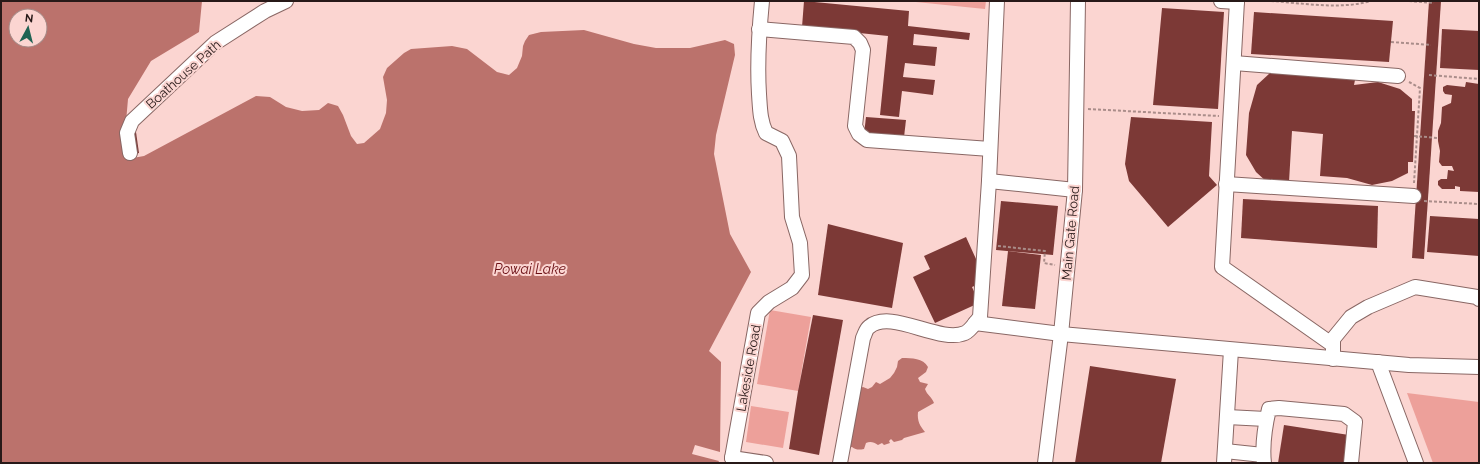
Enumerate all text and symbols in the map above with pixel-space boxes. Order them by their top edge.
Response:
north arrow [8,8,48,48]
text: N [24,12,34,26]
street label: Boathouse Path [143,37,224,112]
street label: Main Gate Road [1059,185,1082,281]
water label: Powai Lake [494,261,567,277]
street label: Lakeside Road [733,323,764,413]

